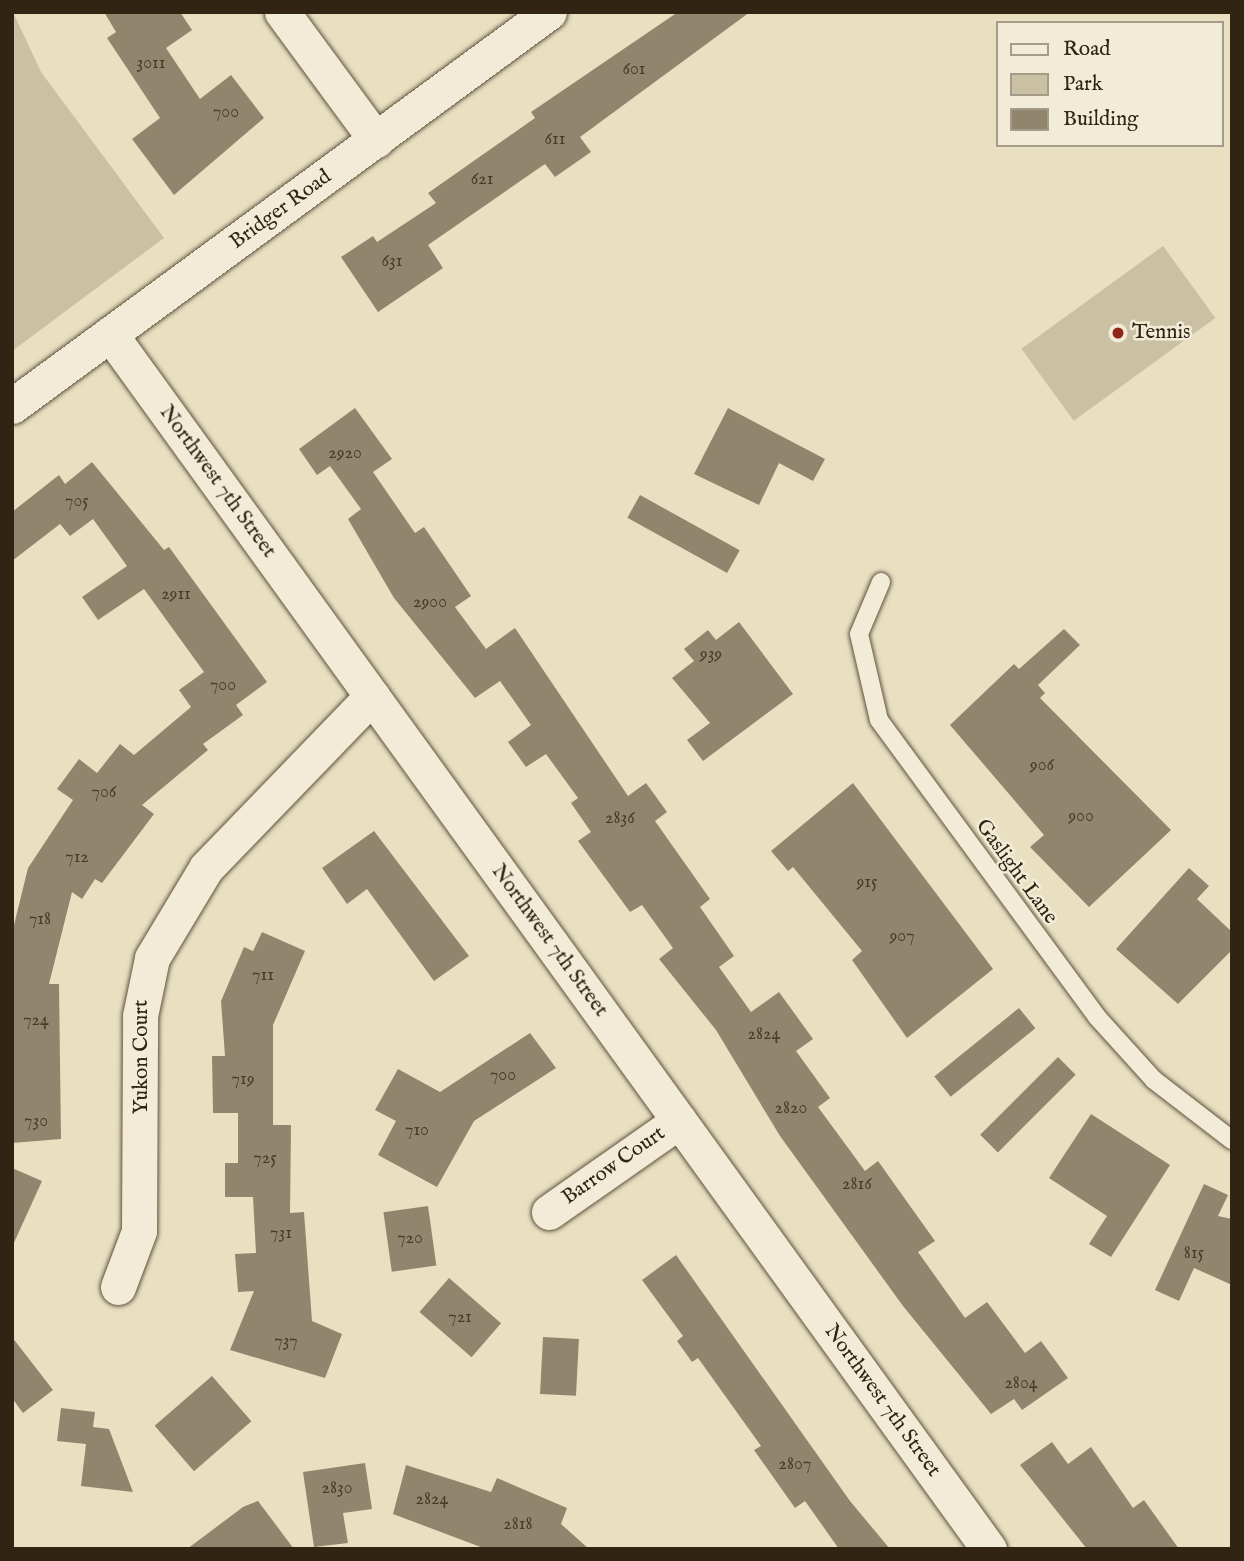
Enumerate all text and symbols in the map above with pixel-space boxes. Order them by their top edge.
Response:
legend [996,21,1223,147]
text: Road [1063,36,1110,63]
house number: 3011 [137,53,165,75]
house number: 601 [622,59,646,81]
text: Park [1063,71,1103,98]
house number: 700 [213,102,239,124]
text: Building [1063,106,1138,133]
house number: 611 [545,129,565,151]
street label: Bridger Road [225,165,337,255]
house number: 621 [471,169,493,191]
house number: 631 [381,251,403,273]
place label: Tennis [1132,320,1190,346]
marker: Tennis [1110,325,1126,341]
street label: Northwest 7th Street [153,401,281,563]
house number: 2920 [328,443,362,465]
house number: 705 [65,491,89,513]
house number: 2911 [161,584,191,606]
house number: 2900 [413,592,447,614]
house number: 939 [700,644,722,666]
house number: 700 [210,675,236,697]
house number: 906 [1030,755,1054,777]
house number: 706 [92,782,116,804]
house number: 900 [1068,806,1094,828]
house number: 2836 [605,808,635,830]
street label: Gaslight Lane [969,815,1063,929]
house number: 712 [65,847,89,869]
street label: Northwest 7th Street [485,860,613,1022]
house number: 915 [856,872,878,894]
house number: 718 [29,909,51,931]
house number: 907 [889,926,915,948]
house number: 711 [252,965,274,987]
street label: Yukon Court [129,1000,155,1114]
house number: 724 [23,1010,49,1032]
house number: 2824 [748,1024,780,1046]
house number: 700 [490,1065,516,1087]
house number: 719 [232,1069,254,1091]
house number: 2820 [775,1098,807,1120]
house number: 730 [24,1111,48,1133]
house number: 710 [405,1120,429,1142]
street label: Barrow Court [558,1121,670,1211]
house number: 725 [253,1148,277,1170]
house number: 2816 [842,1174,872,1196]
house number: 731 [270,1223,292,1245]
house number: 720 [397,1228,423,1250]
house number: 815 [1184,1243,1204,1265]
house number: 721 [448,1307,472,1329]
street label: Northwest 7th Street [818,1320,946,1482]
house number: 737 [274,1331,298,1353]
house number: 2804 [1004,1373,1038,1395]
house number: 2807 [779,1454,811,1476]
house number: 2830 [321,1478,353,1500]
house number: 2824 [416,1489,448,1511]
house number: 2818 [503,1514,533,1536]

